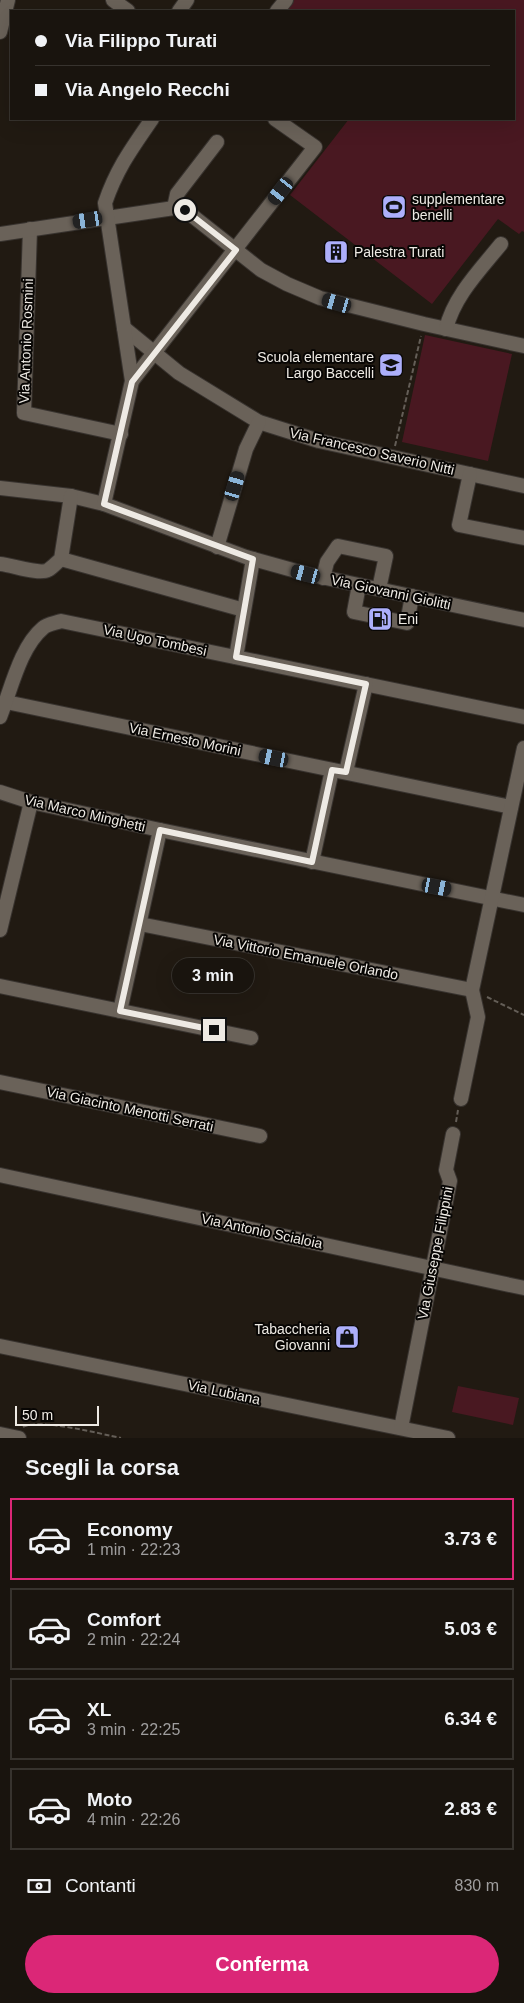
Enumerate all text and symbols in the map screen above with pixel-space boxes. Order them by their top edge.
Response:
text: Via Filippo Turati [65,30,217,51]
text: Via Angelo Recchi [65,79,230,100]
car [265,175,296,207]
place label: supplementare benelli [412,191,505,223]
sports icon: supplementare benelli [381,194,407,220]
route start [174,199,196,221]
car [72,210,103,230]
building icon: Palestra Turati [323,239,349,265]
place label: Palestra Turati [354,244,444,260]
street label: Via Antonio Rosmini [16,278,36,404]
car [320,292,353,314]
place label: Scuola elementare Largo Baccelli [257,349,374,381]
school or university icon: Scuola elementare Largo Baccelli [378,352,404,378]
street label: Via Francesco Saverio Nitti [288,424,456,478]
car [223,469,246,503]
car [289,563,322,585]
street label: Via Giovanni Giolitti [330,572,452,612]
fuel station icon: Eni [367,606,393,632]
place label: Eni [398,611,418,627]
street label: Via Ugo Tombesi [102,621,208,659]
street label: Via Ernesto Morini [128,719,242,759]
car [257,748,290,768]
street label: Via Marco Minghetti [23,791,147,835]
car [420,877,453,897]
street label: Via Vittorio Emanuele Orlando [212,931,400,983]
callout: 3 min [173,958,255,992]
text: 3 min [192,967,234,984]
route end [203,1019,225,1041]
street label: Via Giacinto Menotti Serrati [45,1083,215,1135]
street label: Via Giuseppe Filippini [414,1185,456,1321]
street label: Via Antonio Scialoia [200,1210,324,1252]
place label: Tabaccheria Giovanni [255,1321,330,1353]
shop icon: Tabaccheria Giovanni [334,1324,360,1350]
street label: Via Lubiana [186,1377,262,1408]
scale bar [15,1403,99,1426]
text: 50 m [22,1407,53,1423]
text: Scegli la corsa [25,1455,179,1480]
icon: car [27,1517,72,1562]
text: Economy [87,1519,173,1540]
text: 3.73 € [444,1528,497,1549]
text: 1 min · 22:23 [87,1541,180,1558]
icon: car [27,1607,72,1652]
text: Comfort [87,1609,161,1630]
text: 5.03 € [444,1618,497,1639]
text: 2 min · 22:24 [87,1631,180,1648]
icon: car [27,1697,72,1742]
text: XL [87,1699,111,1720]
text: 6.34 € [444,1708,497,1729]
text: 3 min · 22:25 [87,1721,180,1738]
icon: car [27,1787,72,1832]
text: Moto [87,1789,132,1810]
text: 2.83 € [444,1798,497,1819]
text: 4 min · 22:26 [87,1811,180,1828]
icon: cash [25,1872,53,1900]
text: Contanti [65,1875,136,1896]
text: 830 m [455,1877,499,1894]
button: Conferma [25,1935,499,1993]

